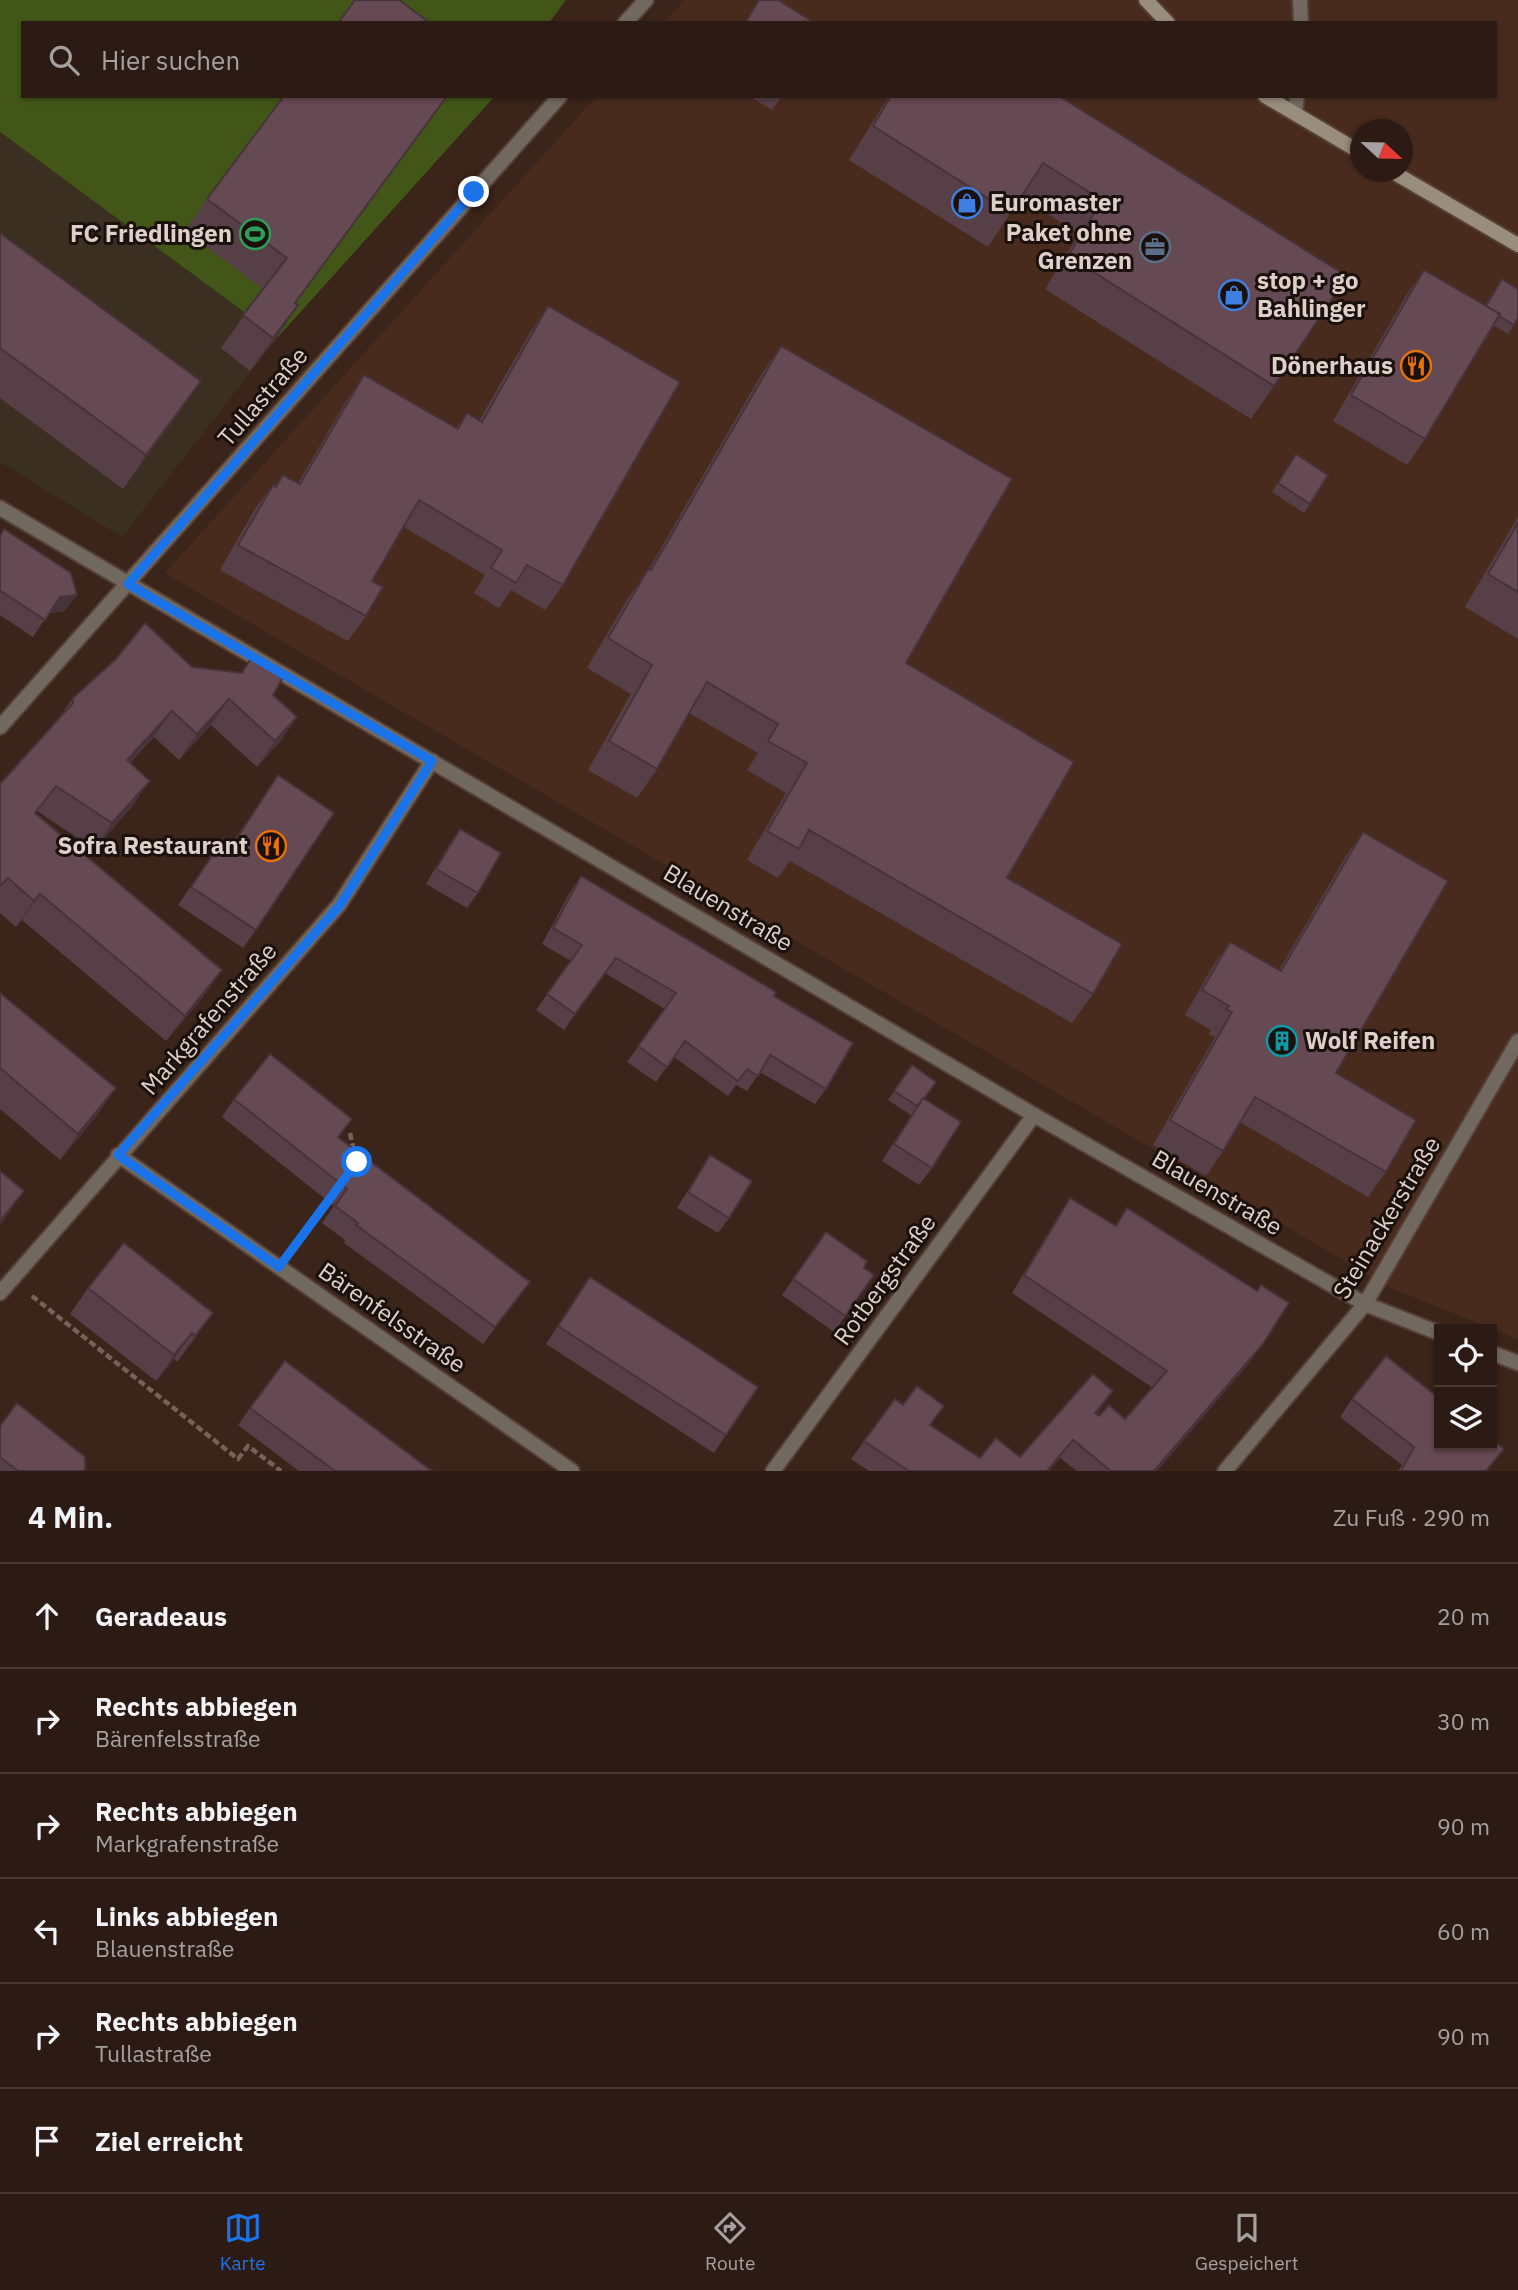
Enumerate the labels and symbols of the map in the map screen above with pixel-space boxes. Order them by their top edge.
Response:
north arrow [1350,119,1413,182]
route end [458,176,489,207]
shop icon: Euromaster [950,186,984,220]
place label: Euromaster [990,186,1122,218]
place label: Paket ohne Grenzen [1006,216,1132,276]
place label: FC Friedlingen [70,217,232,249]
sports icon: FC Friedlingen [238,217,272,251]
office icon: Paket ohne Grenzen [1138,230,1172,264]
place label: stop + go Bahlinger [1257,264,1366,324]
shop icon: stop + go Bahlinger [1217,278,1251,312]
street label: Tullastraße [210,340,314,453]
place label: Dönerhaus [1271,349,1393,381]
restaurant icon: Dönerhaus [1399,349,1433,383]
place label: Sofra Restaurant [57,829,248,861]
restaurant icon: Sofra Restaurant [254,829,288,863]
street label: Blauenstraße [658,856,799,958]
street label: Markgrafenstraße [133,935,283,1101]
building icon: Wolf Reifen [1265,1024,1299,1058]
place label: Wolf Reifen [1305,1024,1435,1056]
street label: Steinackerstraße [1325,1130,1447,1305]
street label: Blauenstraße [1147,1142,1288,1242]
route start [341,1146,372,1177]
street label: Rotbergstraße [826,1207,943,1351]
street label: Bärenfelsstraße [313,1254,473,1380]

